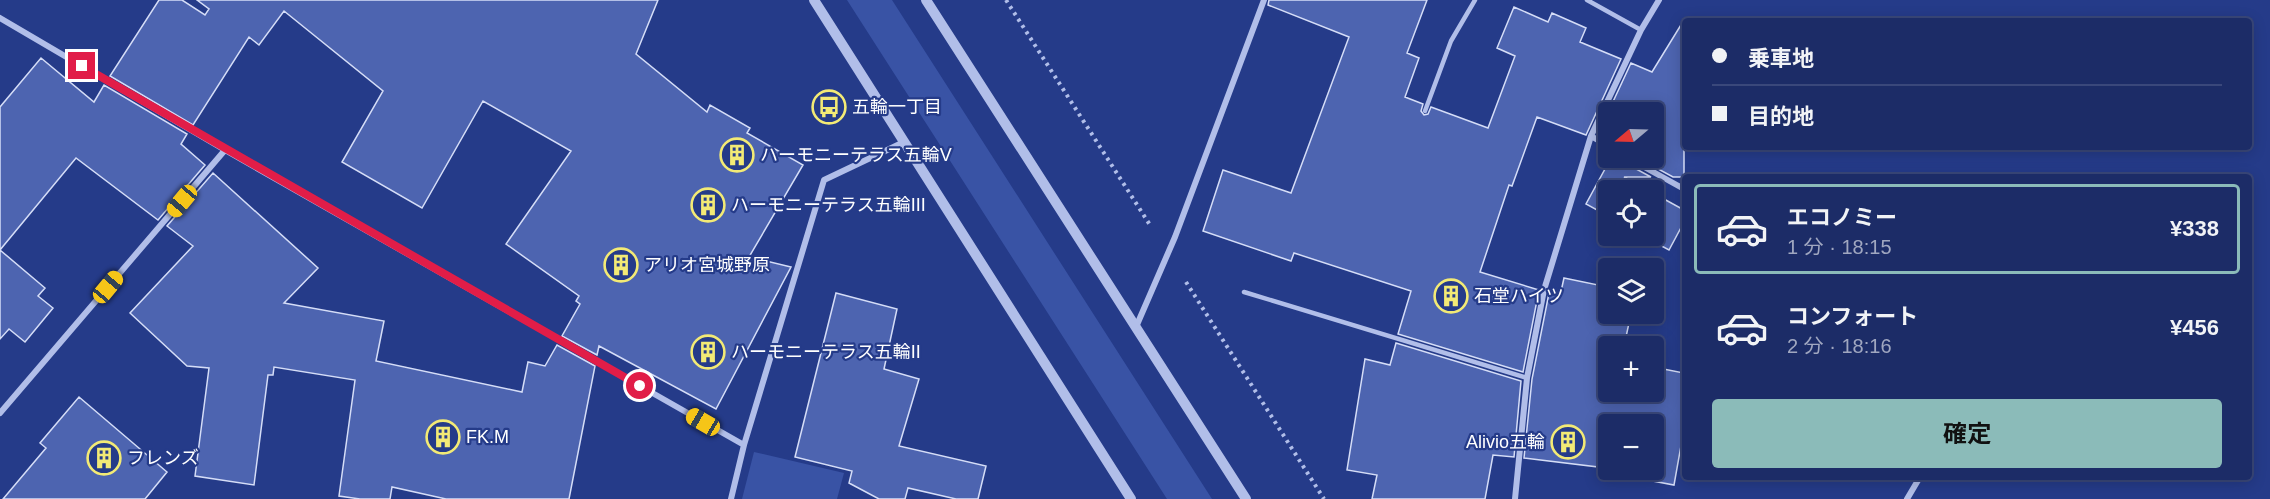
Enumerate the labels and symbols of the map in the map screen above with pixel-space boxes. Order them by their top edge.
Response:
route end [68,52,95,79]
bus stop icon: 五輪一丁目 [811,89,847,125]
place label: 五輪一丁目 [852,97,942,117]
north arrow [1598,102,1664,168]
building icon: ハーモニーテラス五輪V [719,137,755,173]
place label: ハーモニーテラス五輪V [760,145,952,165]
car [164,181,200,221]
building icon: ハーモニーテラス五輪III [690,187,726,223]
place label: ハーモニーテラス五輪III [731,195,926,215]
building icon: アリオ宮城野原 [603,247,639,283]
place label: アリオ宮城野原 [644,255,770,275]
car [90,267,126,307]
building icon: 石堂ハイツ [1433,278,1469,314]
place label: 石堂ハイツ [1474,286,1564,306]
building icon: ハーモニーテラス五輪II [690,334,726,370]
place label: ハーモニーテラス五輪II [731,342,921,362]
route start [626,372,653,399]
car [683,405,723,439]
building icon: FK.M [425,419,461,455]
building icon: Alivio五輪 [1550,424,1586,460]
place label: FK.M [466,427,509,447]
place label: Alivio五輪 [1466,432,1545,452]
building icon: フレンズ [86,440,122,476]
place label: フレンズ [127,448,199,468]

